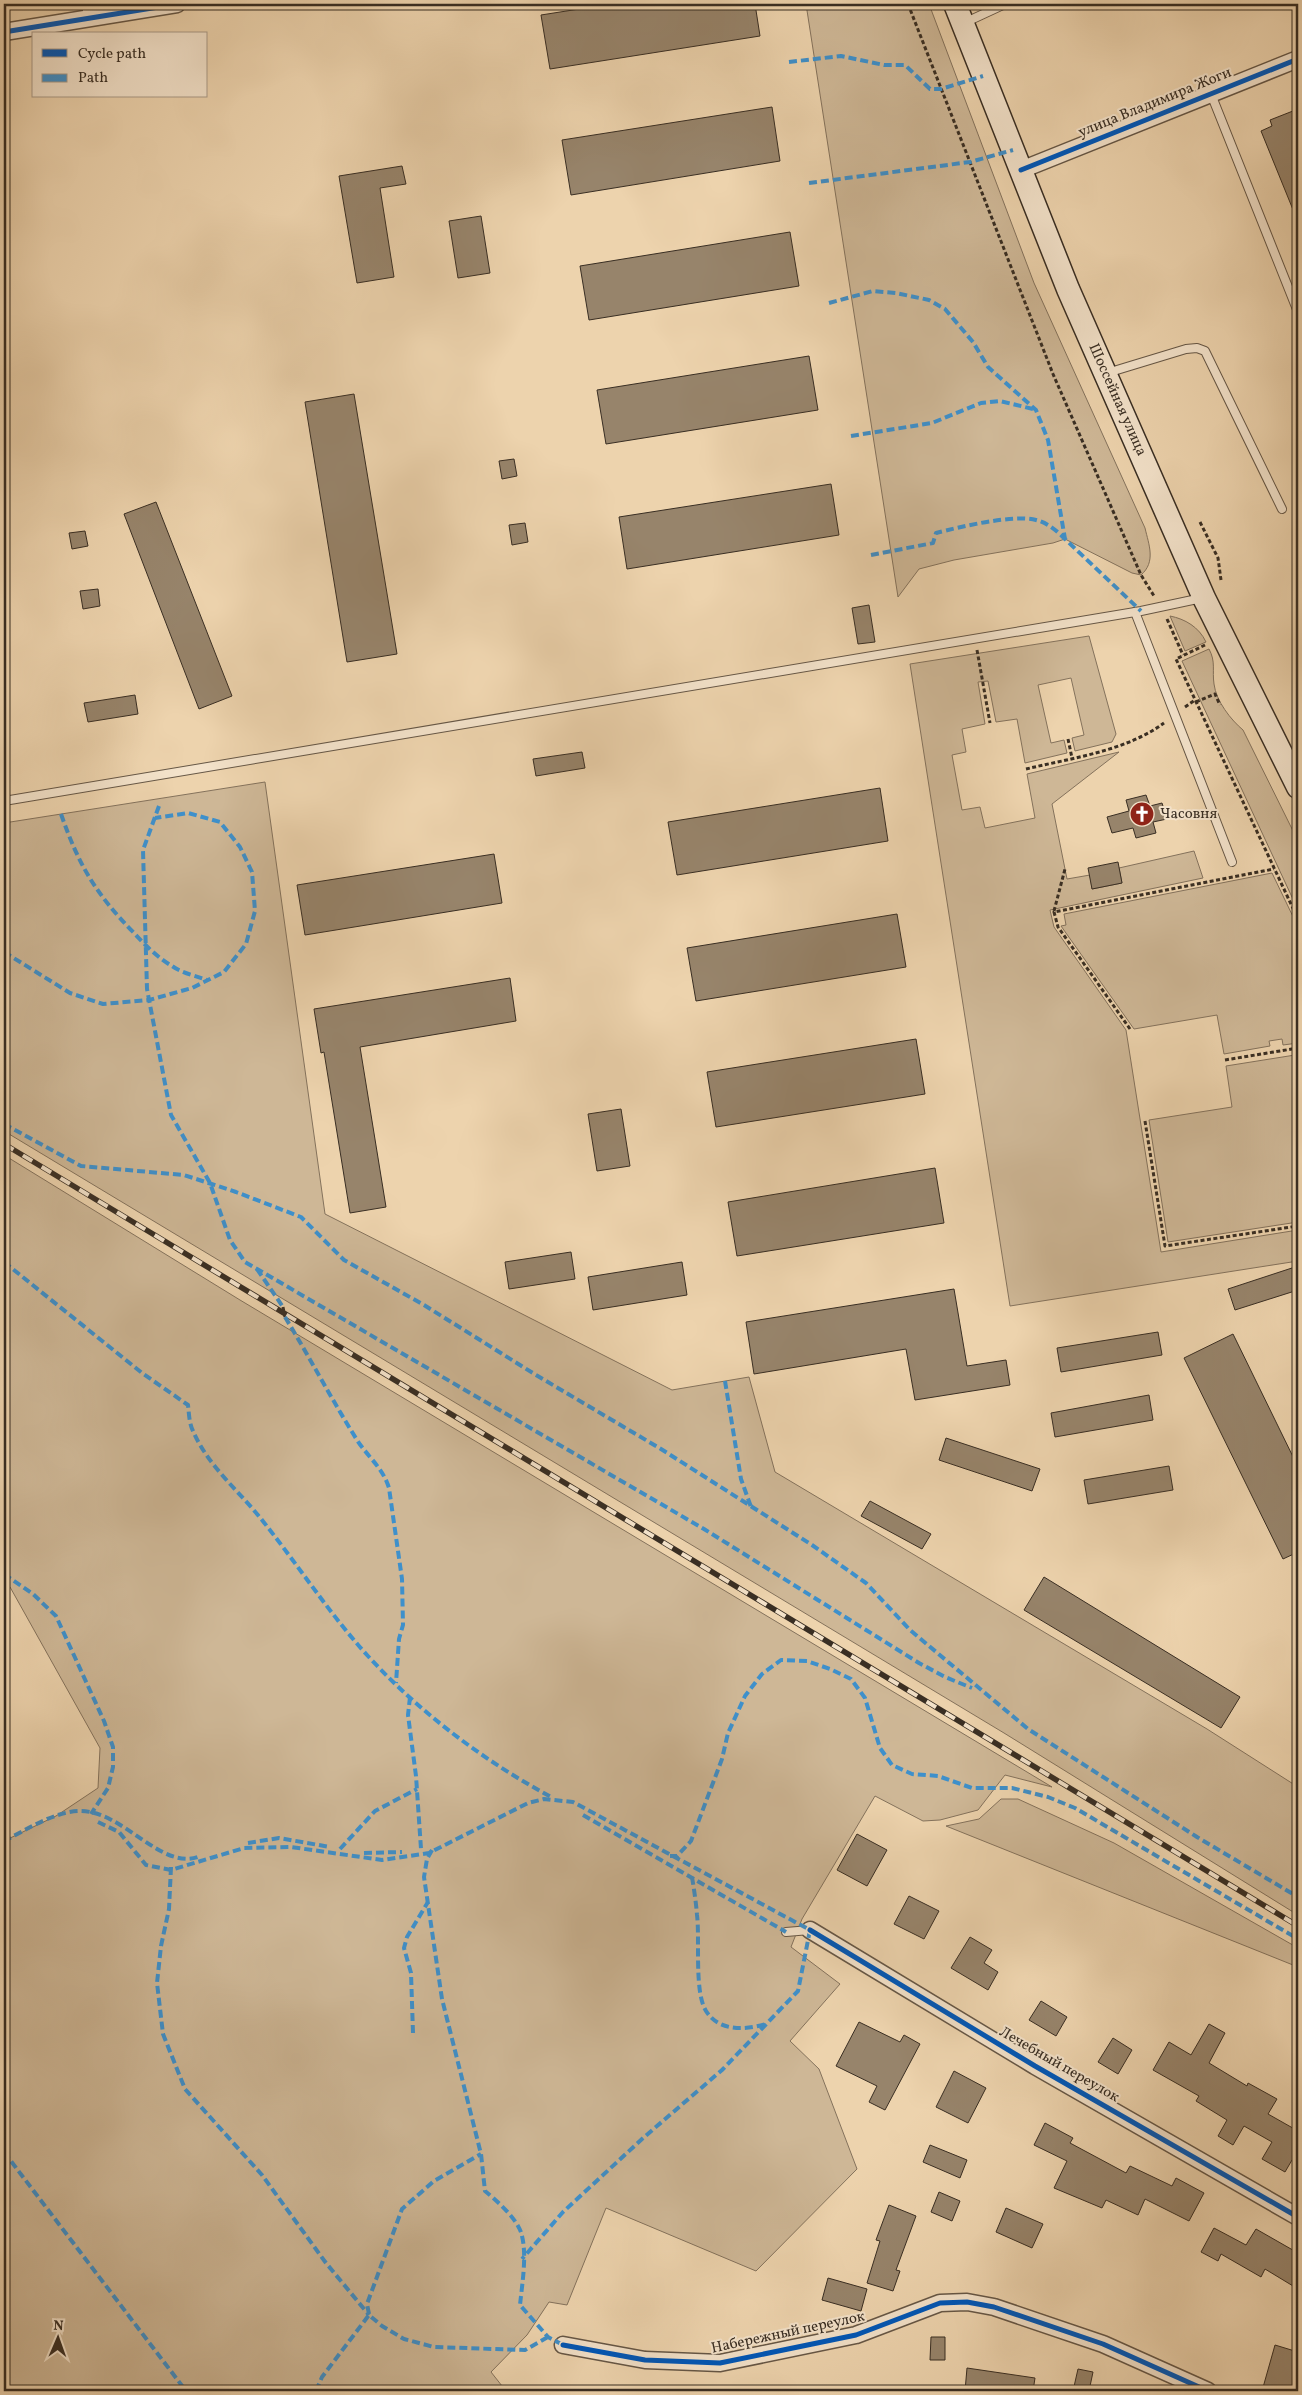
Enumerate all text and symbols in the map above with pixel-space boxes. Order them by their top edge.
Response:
legend [32,32,208,98]
text: Cycle path [78,44,146,65]
street label: улица Владимира Жоги [1075,63,1235,143]
text: Path [78,68,108,89]
street label: Шоссейная улица [1083,340,1151,460]
church icon: Часовня [1129,801,1155,827]
place label: Часовня [1160,804,1217,825]
street label: Лечебный переулок [995,2022,1123,2108]
street label: Набережный переулок [709,2306,867,2360]
north arrow [32,2312,82,2362]
text: N [53,2317,64,2336]

